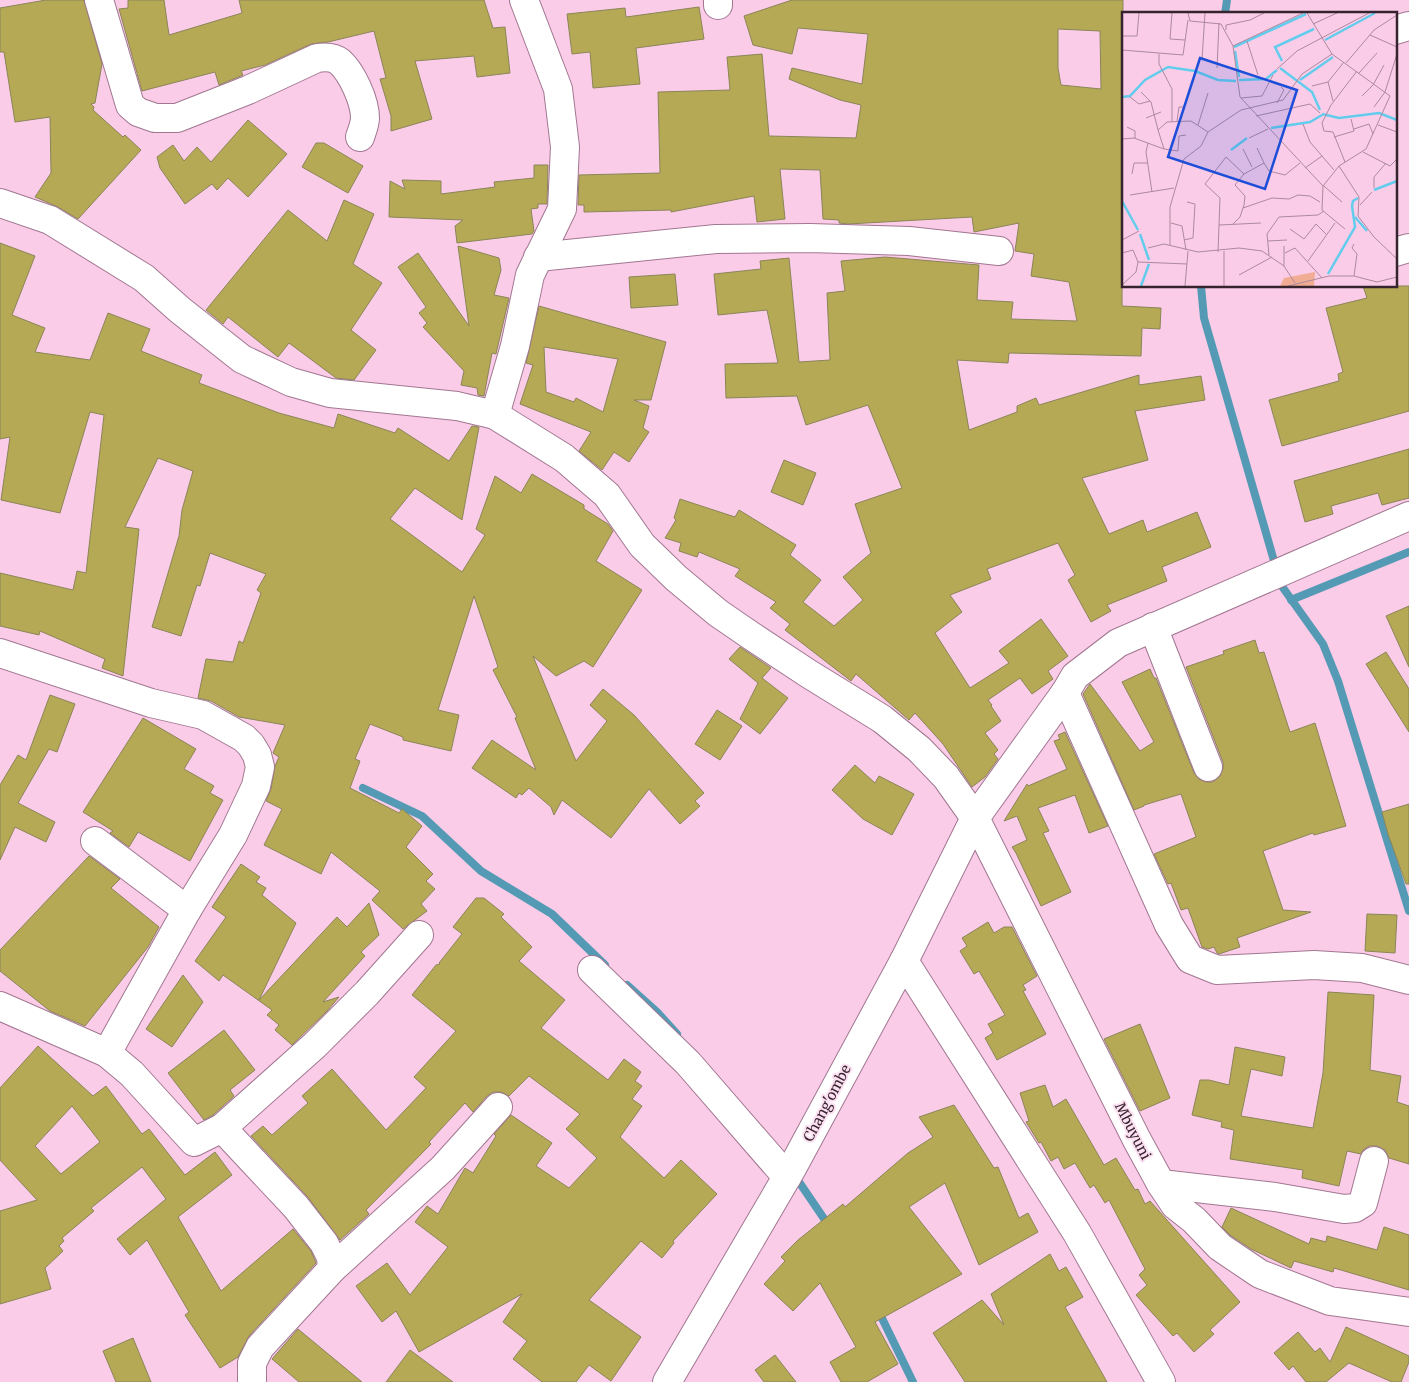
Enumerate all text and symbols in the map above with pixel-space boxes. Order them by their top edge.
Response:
inset map [1122,12,1396,288]
street label: Chang'ombe [799,1061,855,1145]
street label: Mbuyuni [1111,1099,1155,1163]

